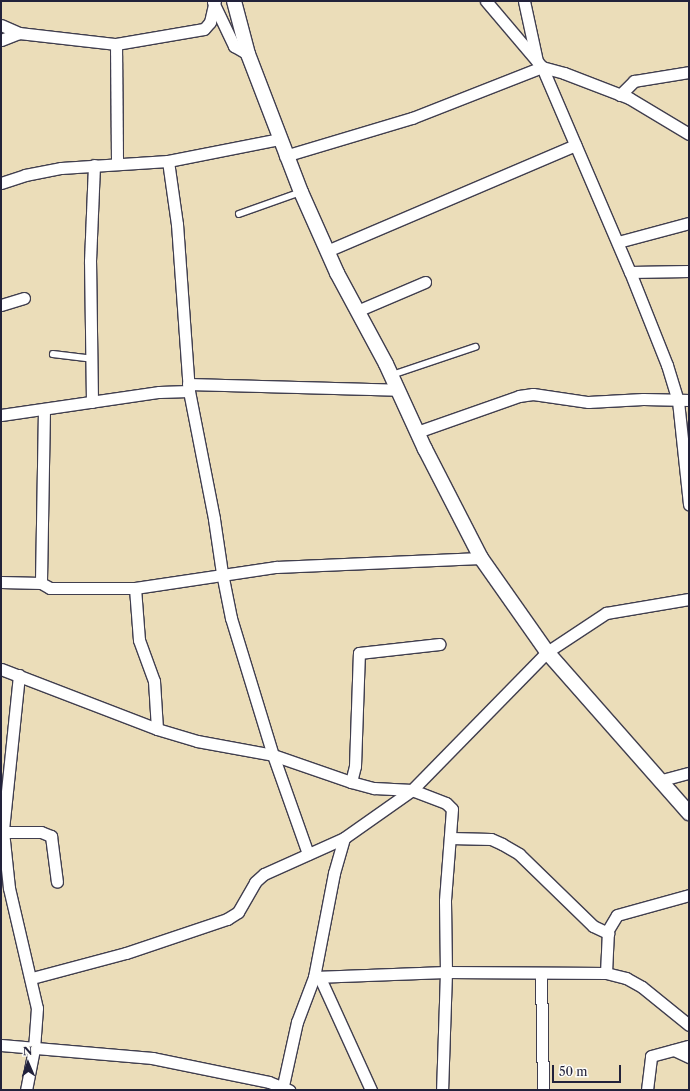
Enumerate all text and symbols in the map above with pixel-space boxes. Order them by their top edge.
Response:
north arrow [8,1043,48,1083]
text: N [23,1044,33,1058]
scale bar [554,1057,623,1083]
text: 50 m [559,1064,588,1079]

